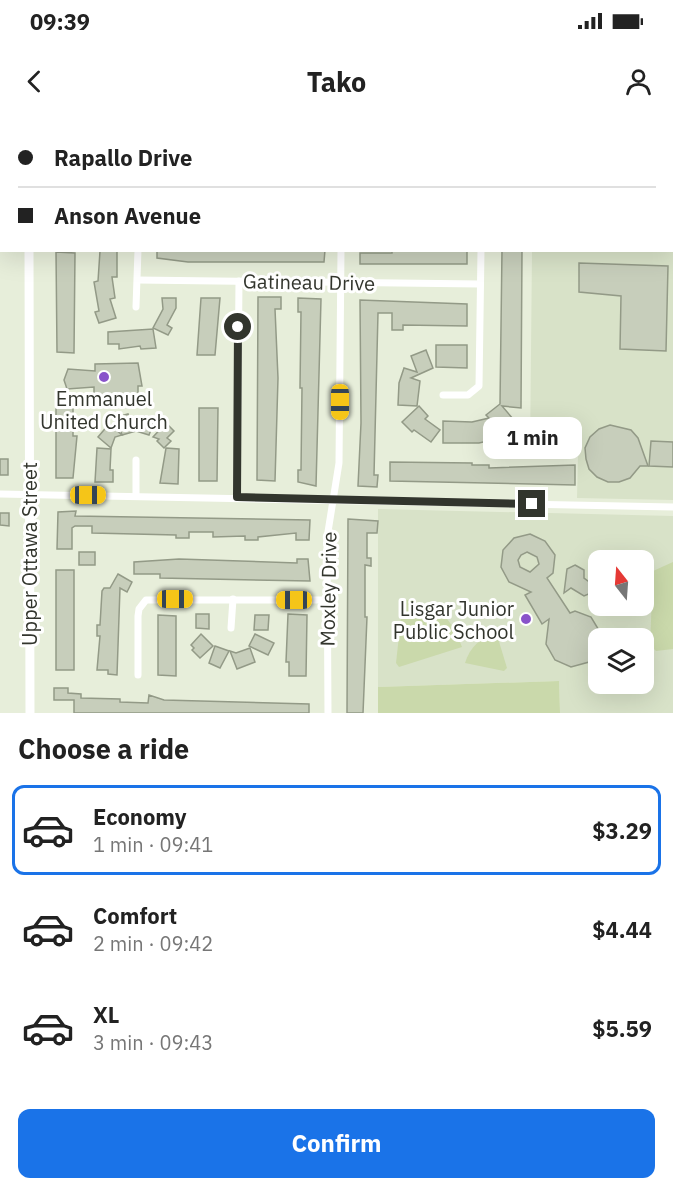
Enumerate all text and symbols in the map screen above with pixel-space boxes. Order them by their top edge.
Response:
text: 09:39 [30,7,90,36]
text: Tako [307,64,366,99]
icon: back [18,65,51,98]
icon: person [622,65,655,98]
text: Rapallo Drive [54,143,192,172]
text: Anson Avenue [54,201,201,230]
street label: Gatineau Drive [243,267,375,297]
route start [224,313,251,340]
marker: Emmanuel United Church [97,370,111,384]
car [331,384,349,420]
place label: Emmanuel United Church [40,385,168,435]
callout: 1 min [482,417,582,459]
text: 1 min [506,424,559,451]
street label: Upper Ottawa Street [16,462,43,646]
car [70,486,106,504]
route end [518,490,545,517]
street label: Moxley Drive [314,531,342,647]
north arrow [588,550,654,616]
map controls [588,550,654,694]
car [157,590,193,608]
car [276,591,312,609]
place label: Lisgar Junior Public School [393,595,514,645]
marker: Lisgar Junior Public School [519,612,533,626]
button: layers [588,628,654,694]
text: Choose a ride [18,731,189,766]
text: Economy [93,802,187,831]
icon: car [21,803,75,857]
text: $3.29 [592,816,652,845]
text: 1 min · 09:41 [93,831,213,858]
text: Comfort [93,901,177,930]
icon: car [21,902,75,956]
text: $4.44 [592,915,652,944]
text: 2 min · 09:42 [93,930,213,957]
text: XL [93,1000,119,1029]
icon: car [21,1001,75,1055]
text: $5.59 [592,1014,652,1043]
text: 3 min · 09:43 [93,1029,213,1056]
button: Confirm [18,1109,655,1178]

